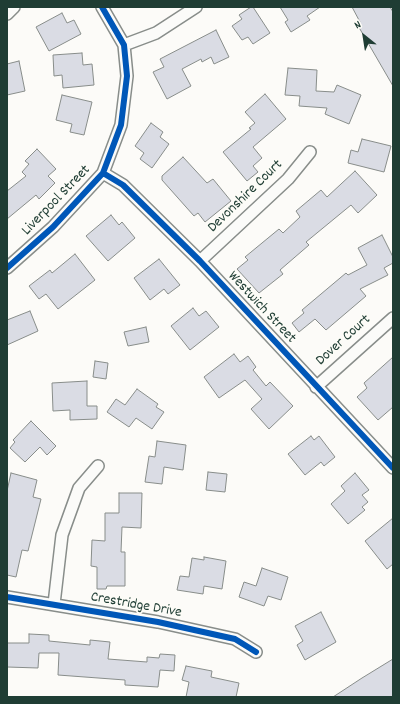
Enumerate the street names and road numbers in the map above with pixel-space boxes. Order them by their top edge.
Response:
street label: Devonshire Court [205,157,287,237]
street label: Liverpool Street [19,162,95,240]
street label: Westwich Street [223,268,299,348]
street label: Dover Court [313,312,375,370]
street label: Crestridge Drive [89,589,183,623]

